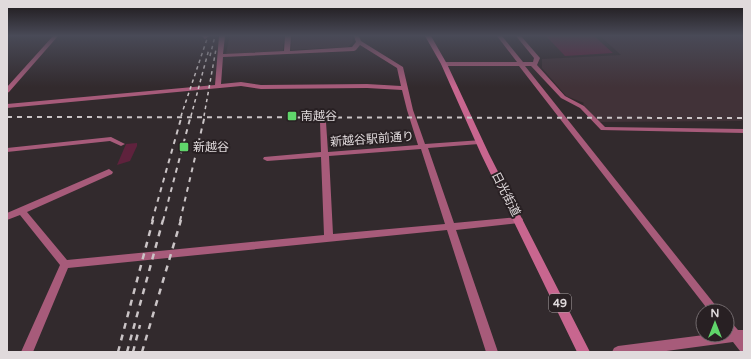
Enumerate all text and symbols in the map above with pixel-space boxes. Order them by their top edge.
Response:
place label: 南越谷 [301,109,337,123]
marker: 南越谷 [286,110,298,122]
street label: 新越谷駅前通り [330,129,414,149]
place label: 新越谷 [193,140,229,154]
marker: 新越谷 [178,141,190,153]
street label: 日光街道 [489,169,523,219]
road number: 49 [549,294,571,312]
north arrow [695,303,735,343]
text: N [711,307,719,320]

